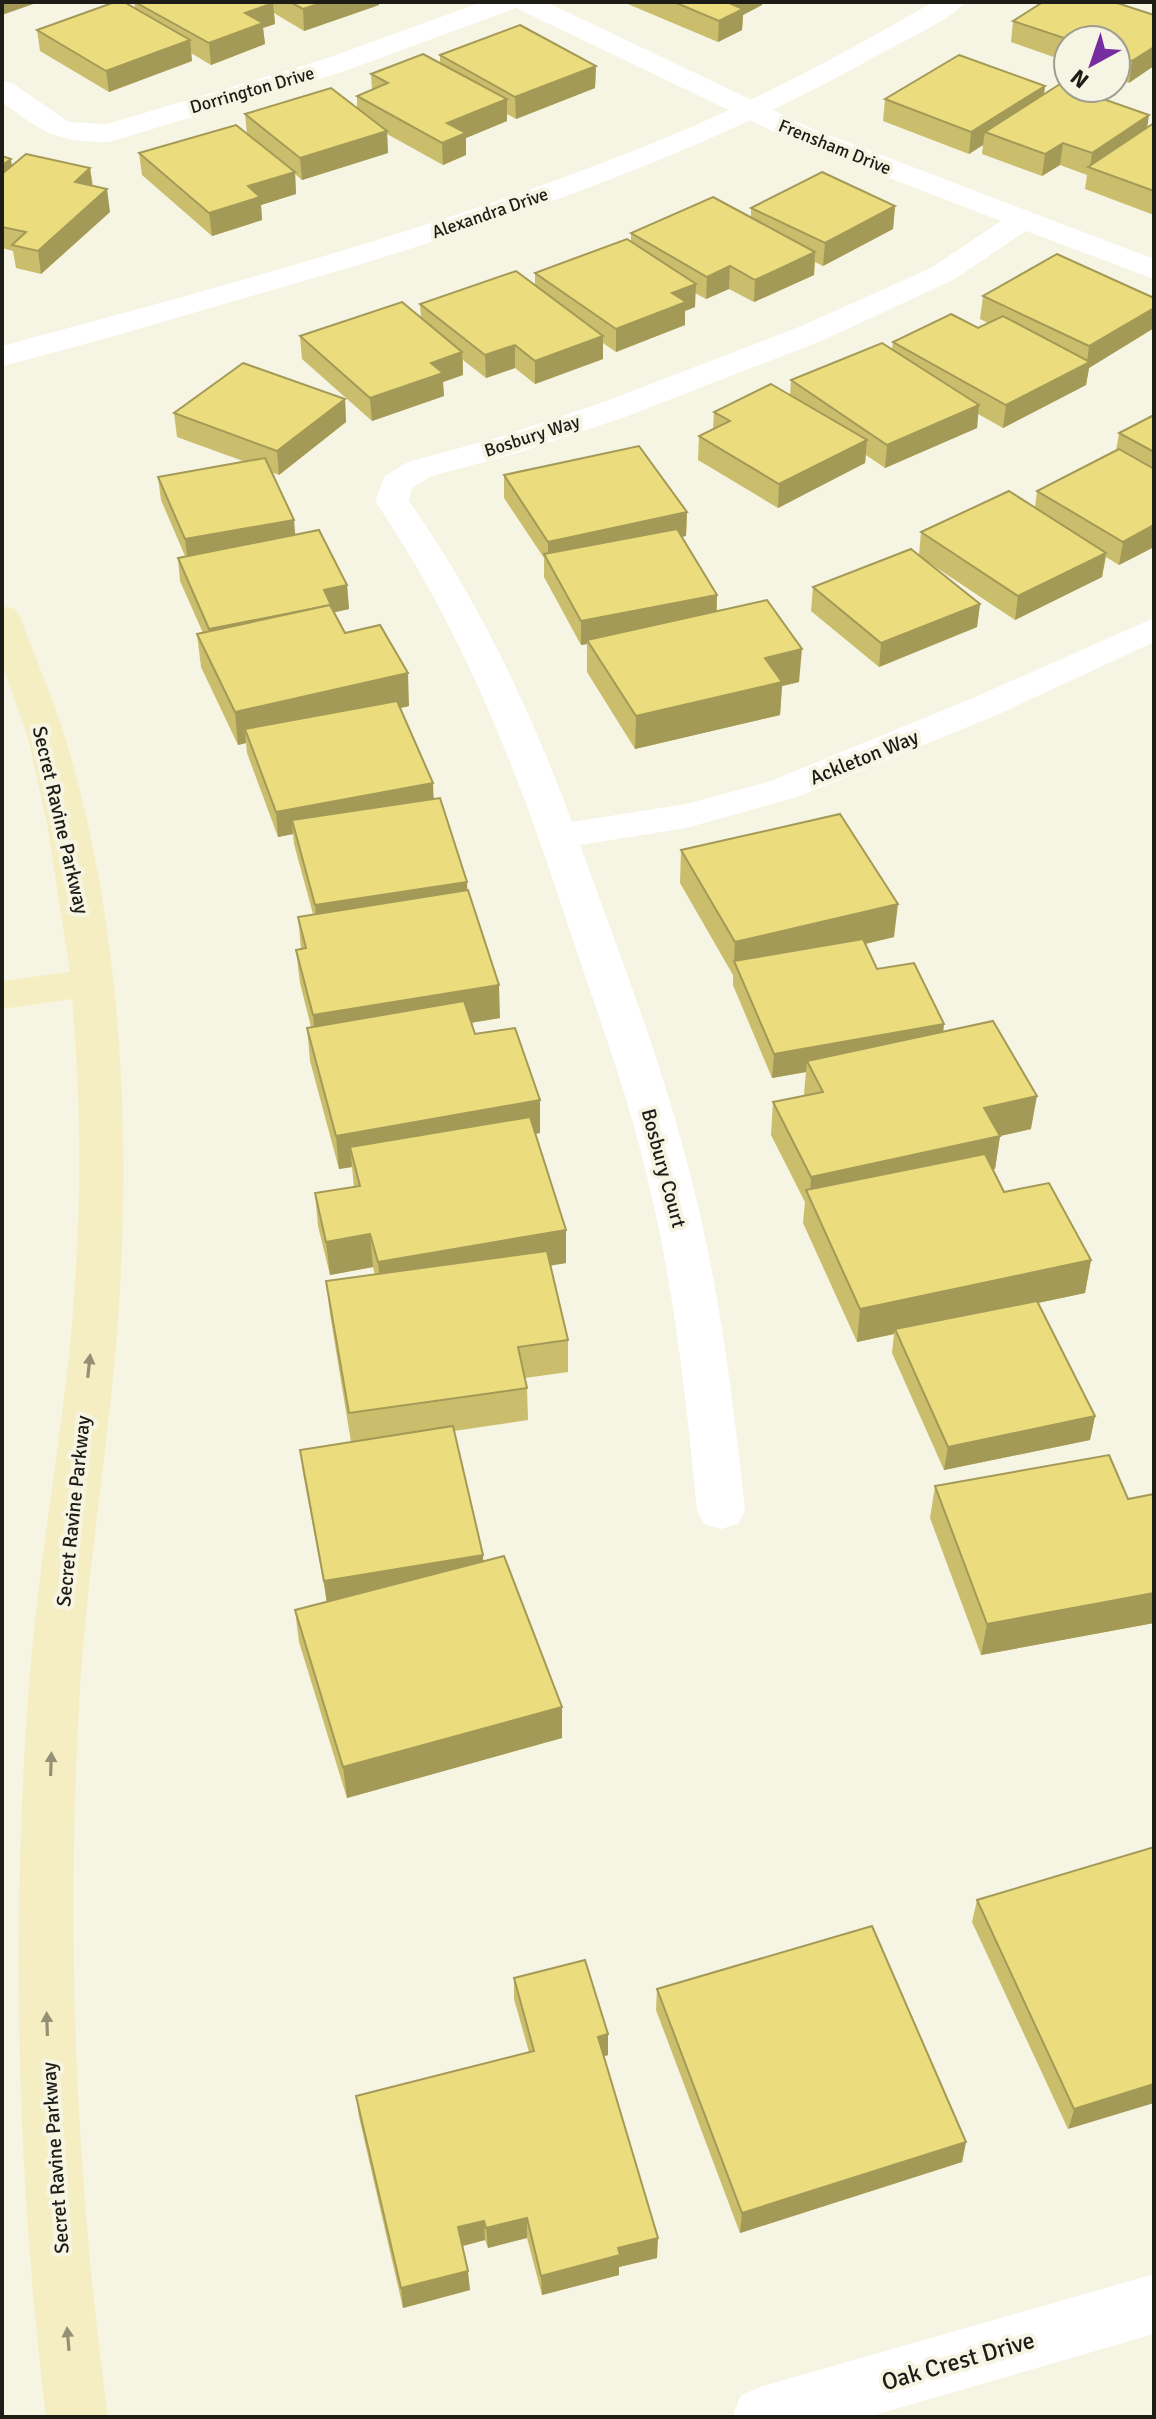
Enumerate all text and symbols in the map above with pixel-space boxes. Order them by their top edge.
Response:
north arrow [1052,24,1132,104]
street label: Dorrington Drive [187,62,317,118]
text: N [1065,64,1094,94]
street label: Frensham Drive [775,114,895,180]
street label: Alexandra Drive [429,183,551,243]
street label: Bosbury Way [482,410,583,462]
street label: Secret Ravine Parkway [27,724,94,917]
street label: Ackleton Way [806,724,923,791]
street label: Bosbury Court [636,1106,691,1230]
one-way arrow [83,1353,96,1378]
street label: Secret Ravine Parkway [51,1414,96,1608]
one-way arrow [45,1751,58,1776]
one-way arrow [40,2011,53,2036]
street label: Secret Ravine Parkway [36,2061,75,2255]
street label: Oak Crest Drive [878,2325,1038,2397]
one-way arrow [62,2327,75,2352]

